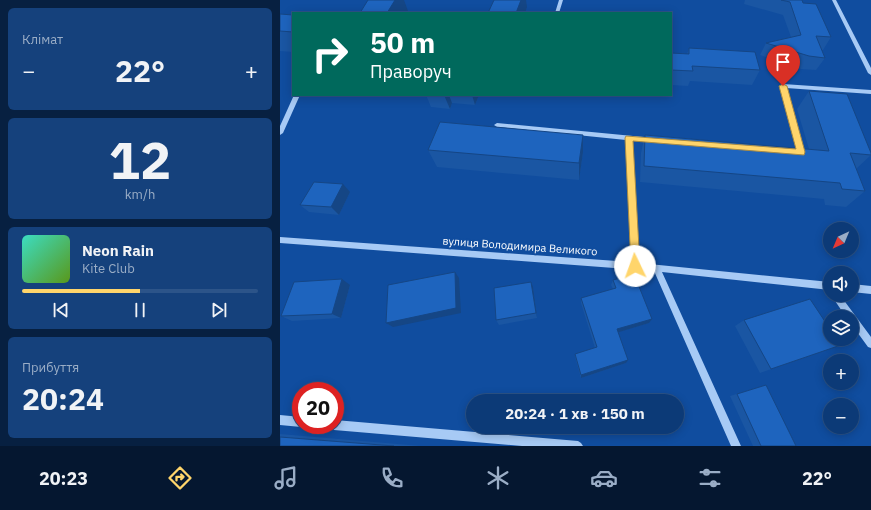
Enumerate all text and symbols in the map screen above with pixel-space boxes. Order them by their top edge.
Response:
text: 50 m [370,24,435,61]
icon: right [304,28,356,80]
text: Клімат [22,31,63,48]
pin [766,45,800,86]
text: 22° [115,51,165,90]
icon: arrive [772,51,794,73]
text: − [22,56,35,85]
text: + [245,56,258,85]
text: Праворуч [370,60,452,83]
text: 12 [109,126,171,193]
text: km/h [125,186,155,203]
north arrow [823,222,859,258]
map controls [823,222,859,434]
street label: вулиця Володимира Великого [442,234,598,258]
text: Neon Rain [82,241,154,260]
position arrow [614,245,656,287]
text: Kite Club [82,260,135,277]
button: sound [823,266,859,302]
icon: previous [50,299,72,321]
icon: pause [129,299,151,321]
icon: next [208,299,230,321]
button: layers [823,310,859,346]
button: + [823,354,859,390]
text: Прибуття [22,359,79,376]
text: 20:24 [22,379,104,418]
speed limit sign: 20 [292,382,344,434]
button: − [823,398,859,434]
text: 20:24 · 1 хв · 150 m [505,404,645,423]
icon: directions [166,464,194,492]
icon: music [272,464,300,492]
icon: phone [378,464,406,492]
icon: climate [484,464,512,492]
icon: car [590,464,618,492]
icon: filters [696,464,724,492]
text: 20:23 [39,467,88,490]
text: 22° [802,467,832,490]

